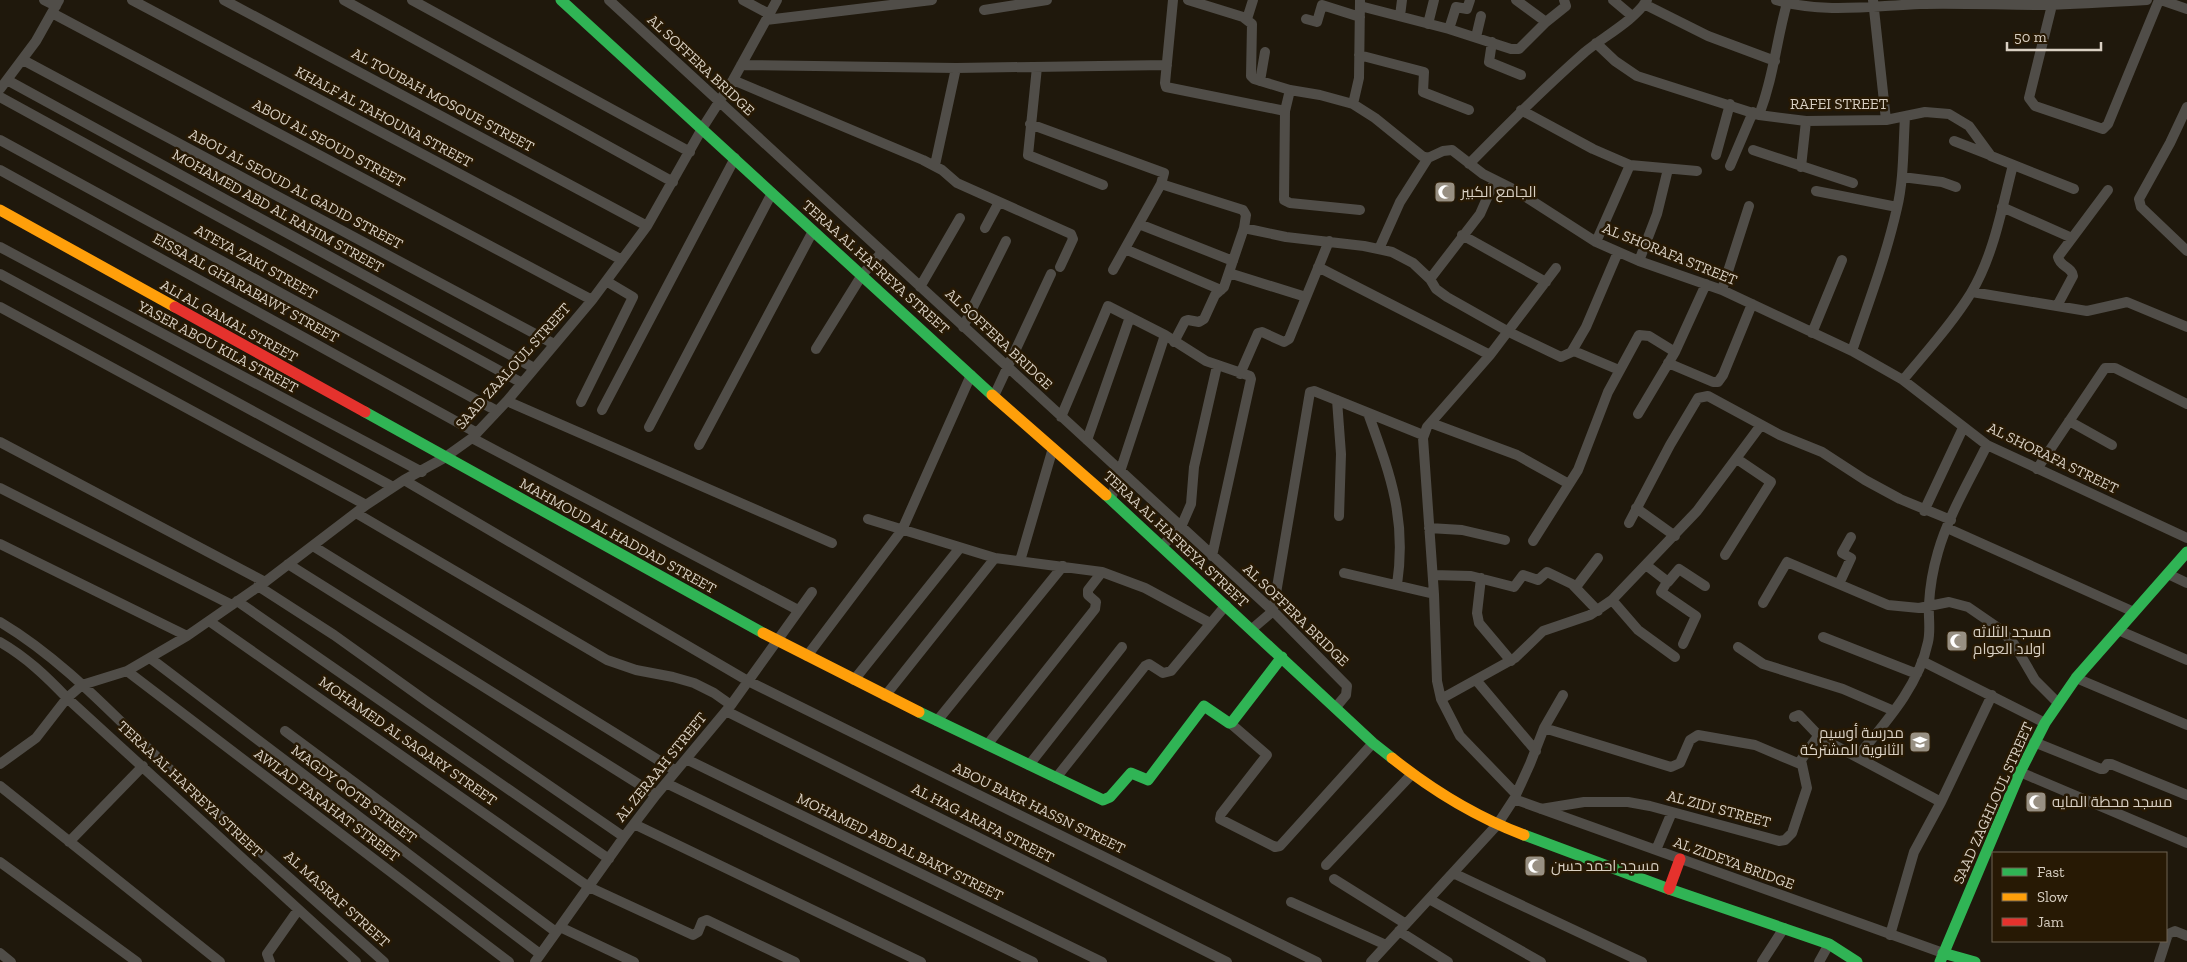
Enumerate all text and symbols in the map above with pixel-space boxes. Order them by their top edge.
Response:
street label: AL SOFFERA BRIDGE [644,11,758,119]
scale bar [2007,20,2101,52]
text: 50 m [2014,28,2047,46]
street label: AL TOUBAH MOSQUE STREET [349,44,537,156]
street label: KHALF AL TAHOUNA STREET [292,62,476,172]
street label: ABOU AL SEOUD STREET [250,95,408,191]
street label: RAFEI STREET [1790,95,1888,113]
street label: ABOU AL SEOUD AL GADID STREET [186,125,406,253]
street label: MOHAMED ABD AL RAHIM STREET [169,145,387,277]
mosque icon: الجامع الكبير [1433,180,1457,204]
place label: الجامع الكبير [1460,183,1536,203]
street label: TERAA AL HAFREYA STREET [799,196,953,338]
street label: AL SHORAFA STREET [1600,219,1740,289]
street label: ATEYA ZAKI STREET [192,221,320,303]
street label: EISSA AL GHARABAWY STREET [150,229,342,347]
street label: ALI AL GAMAL STREET [157,276,301,366]
street label: AL SOFFERA BRIDGE [942,285,1056,393]
street label: YASER ABOU KILA STREET [134,296,301,397]
street label: SAAD ZAALOUL STREET [452,299,574,433]
street label: AL SHORAFA STREET [1985,418,2121,498]
street label: TERAA AL HAFREYA STREET [1100,467,1252,611]
street label: MAHMOUD AL HADDAD STREET [516,474,720,598]
street label: AL SOFFERA BRIDGE [1239,560,1353,670]
place label: مسجد الثلاثه اولاد العوام [1973,623,2051,659]
mosque icon: مسجد الثلاثه اولاد العوام [1945,629,1969,653]
street label: MOHAMED AL SAQARY STREET [315,672,501,810]
street label: AL ZERAAH STREET [611,709,711,825]
street label: TERAA AL HAFREYA STREET [114,717,266,861]
street label: SAAD ZAGHLOUL STREET [1949,719,2037,887]
place label: مدرسة أوسيم الثانوية المشتركة [1800,723,1904,759]
school or university icon: مدرسة أوسيم الثانوية المشتركة [1908,730,1932,754]
street label: MAGDY QOTB STREET [288,741,420,847]
street label: AWLAD FARAHAT STREET [251,744,403,866]
street label: ABOU BAKR HASSN STREET [950,758,1128,858]
street label: AL HAG ARAFA STREET [909,779,1057,867]
street label: AL ZIDI STREET [1665,787,1773,831]
street label: MOHAMED ABD AL BAKY STREET [794,789,1006,905]
mosque icon: مسجد محطة المايه [2024,790,2048,814]
place label: مسجد محطة المايه [2052,793,2172,811]
street label: AL ZIDEYA BRIDGE [1671,833,1797,893]
street label: AL MASRAF STREET [280,847,394,951]
legend [1992,852,2167,942]
mosque icon: مسجد احمد حسن [1523,854,1547,878]
place label: مسجد احمد حسن [1551,857,1659,876]
text: Fast [2037,863,2065,881]
text: Slow [2037,888,2069,906]
text: Jam [2037,913,2064,931]

